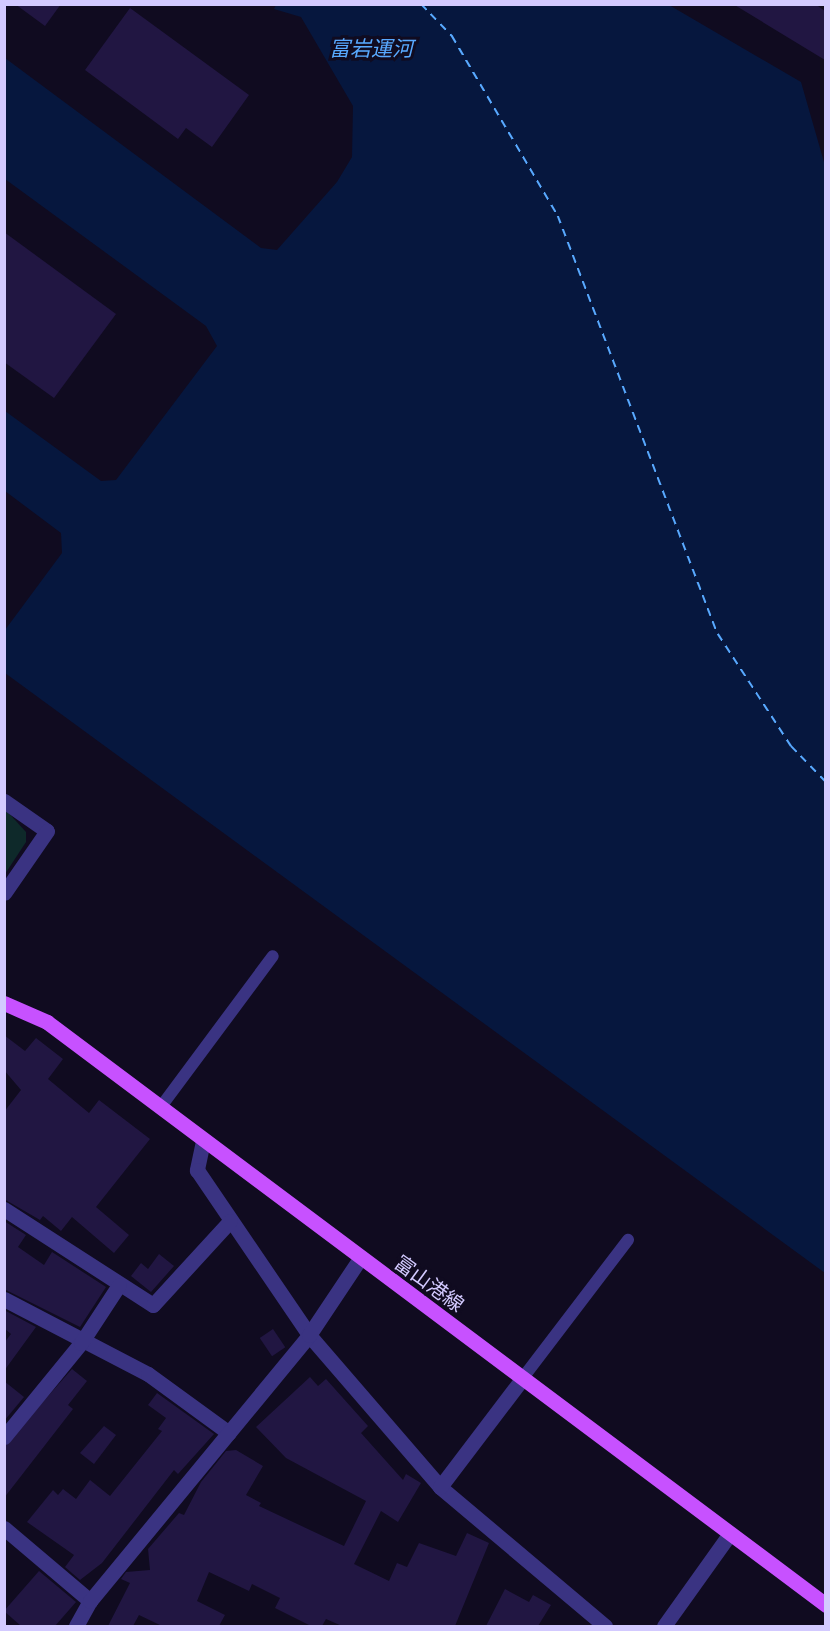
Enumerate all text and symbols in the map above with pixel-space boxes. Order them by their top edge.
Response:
water label: 富岩運河 [329,36,413,62]
street label: 富山港線 [390,1251,468,1317]

